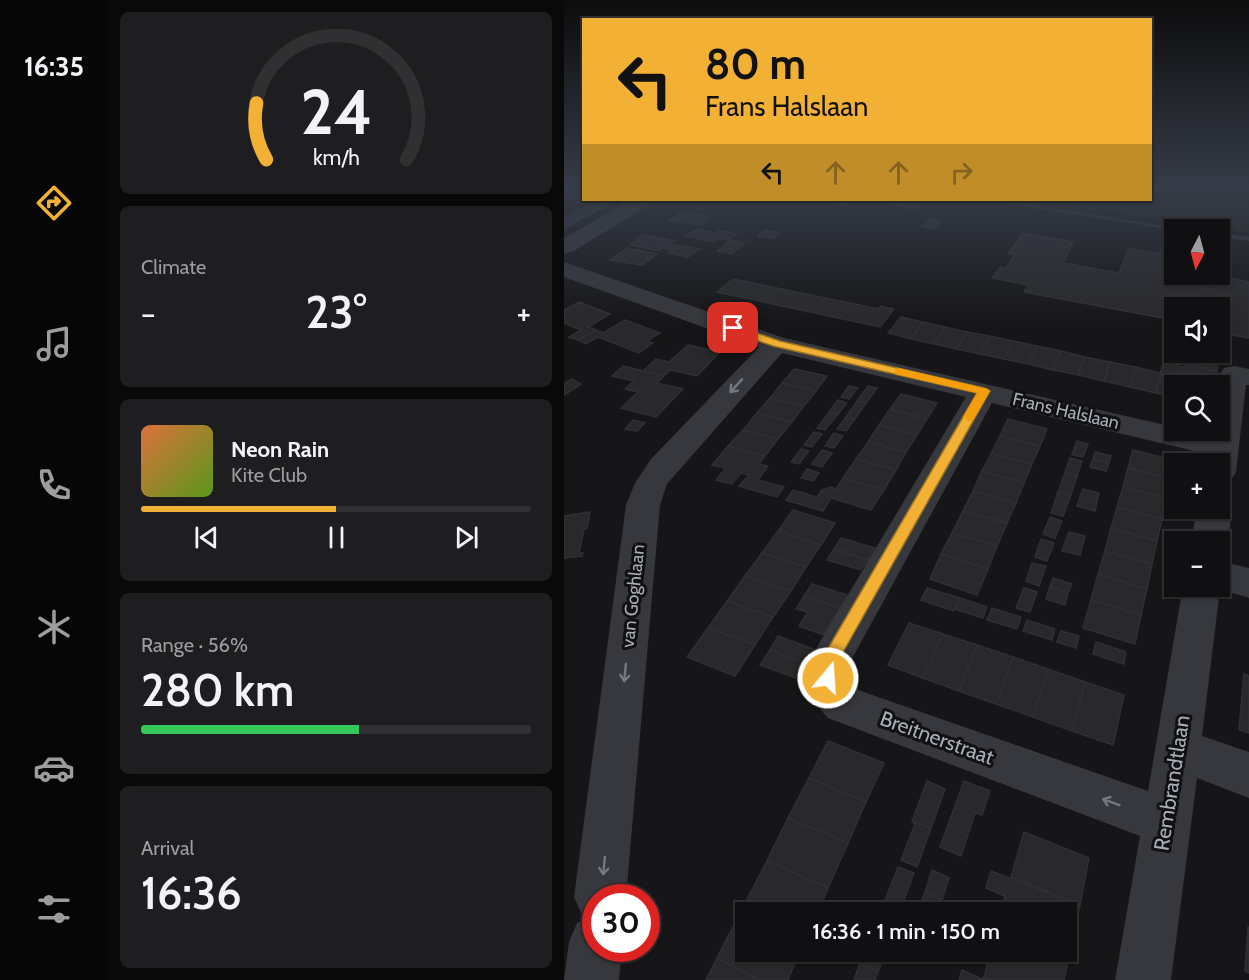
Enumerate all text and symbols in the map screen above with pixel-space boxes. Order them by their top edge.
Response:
text: 80 m [705,38,806,90]
icon: left [606,42,684,120]
text: 16:35 [24,50,84,83]
text: 24 [300,74,372,150]
text: Frans Halslaan [705,90,868,123]
text: km/h [313,144,359,170]
icon: left [756,156,789,189]
icon: ahead [819,156,852,189]
icon: ahead [882,156,915,189]
icon: right [945,156,978,189]
icon: directions [33,182,75,224]
north arrow [1164,219,1230,285]
map controls [1164,219,1230,597]
text: Climate [141,255,206,279]
text: 23° [305,285,367,339]
text: − [141,293,156,333]
text: + [516,293,531,333]
button: sound [1164,297,1230,363]
pin [707,302,758,353]
icon: arrive [716,311,749,344]
icon: music [33,323,75,365]
button: search [1164,375,1230,441]
one-way arrow [729,378,743,393]
street label: Frans Halslaan [1010,388,1122,434]
text: Neon Rain [231,436,329,463]
button: + [1164,453,1230,519]
text: Kite Club [231,463,307,487]
icon: phone [33,464,75,506]
icon: previous [190,521,223,554]
icon: pause [320,521,353,554]
icon: next [450,521,483,554]
button: − [1164,531,1230,597]
street label: van Goghlaan [617,543,649,649]
icon: climate [33,606,75,648]
text: Range · 56% [141,633,248,657]
position arrow [796,646,860,710]
one-way arrow [619,662,630,682]
text: 280 km [141,663,294,717]
street label: Breitnerstraat [877,705,998,770]
street label: Rembrandtlaan [1148,713,1195,853]
icon: car [33,747,75,789]
one-way arrow [1102,795,1121,806]
text: Arrival [141,836,194,860]
one-way arrow [598,856,609,876]
text: 16:36 [141,866,242,920]
speed limit sign: 30 [582,884,660,962]
icon: filters [33,888,75,930]
text: 16:36 · 1 min · 150 m [812,918,1000,945]

